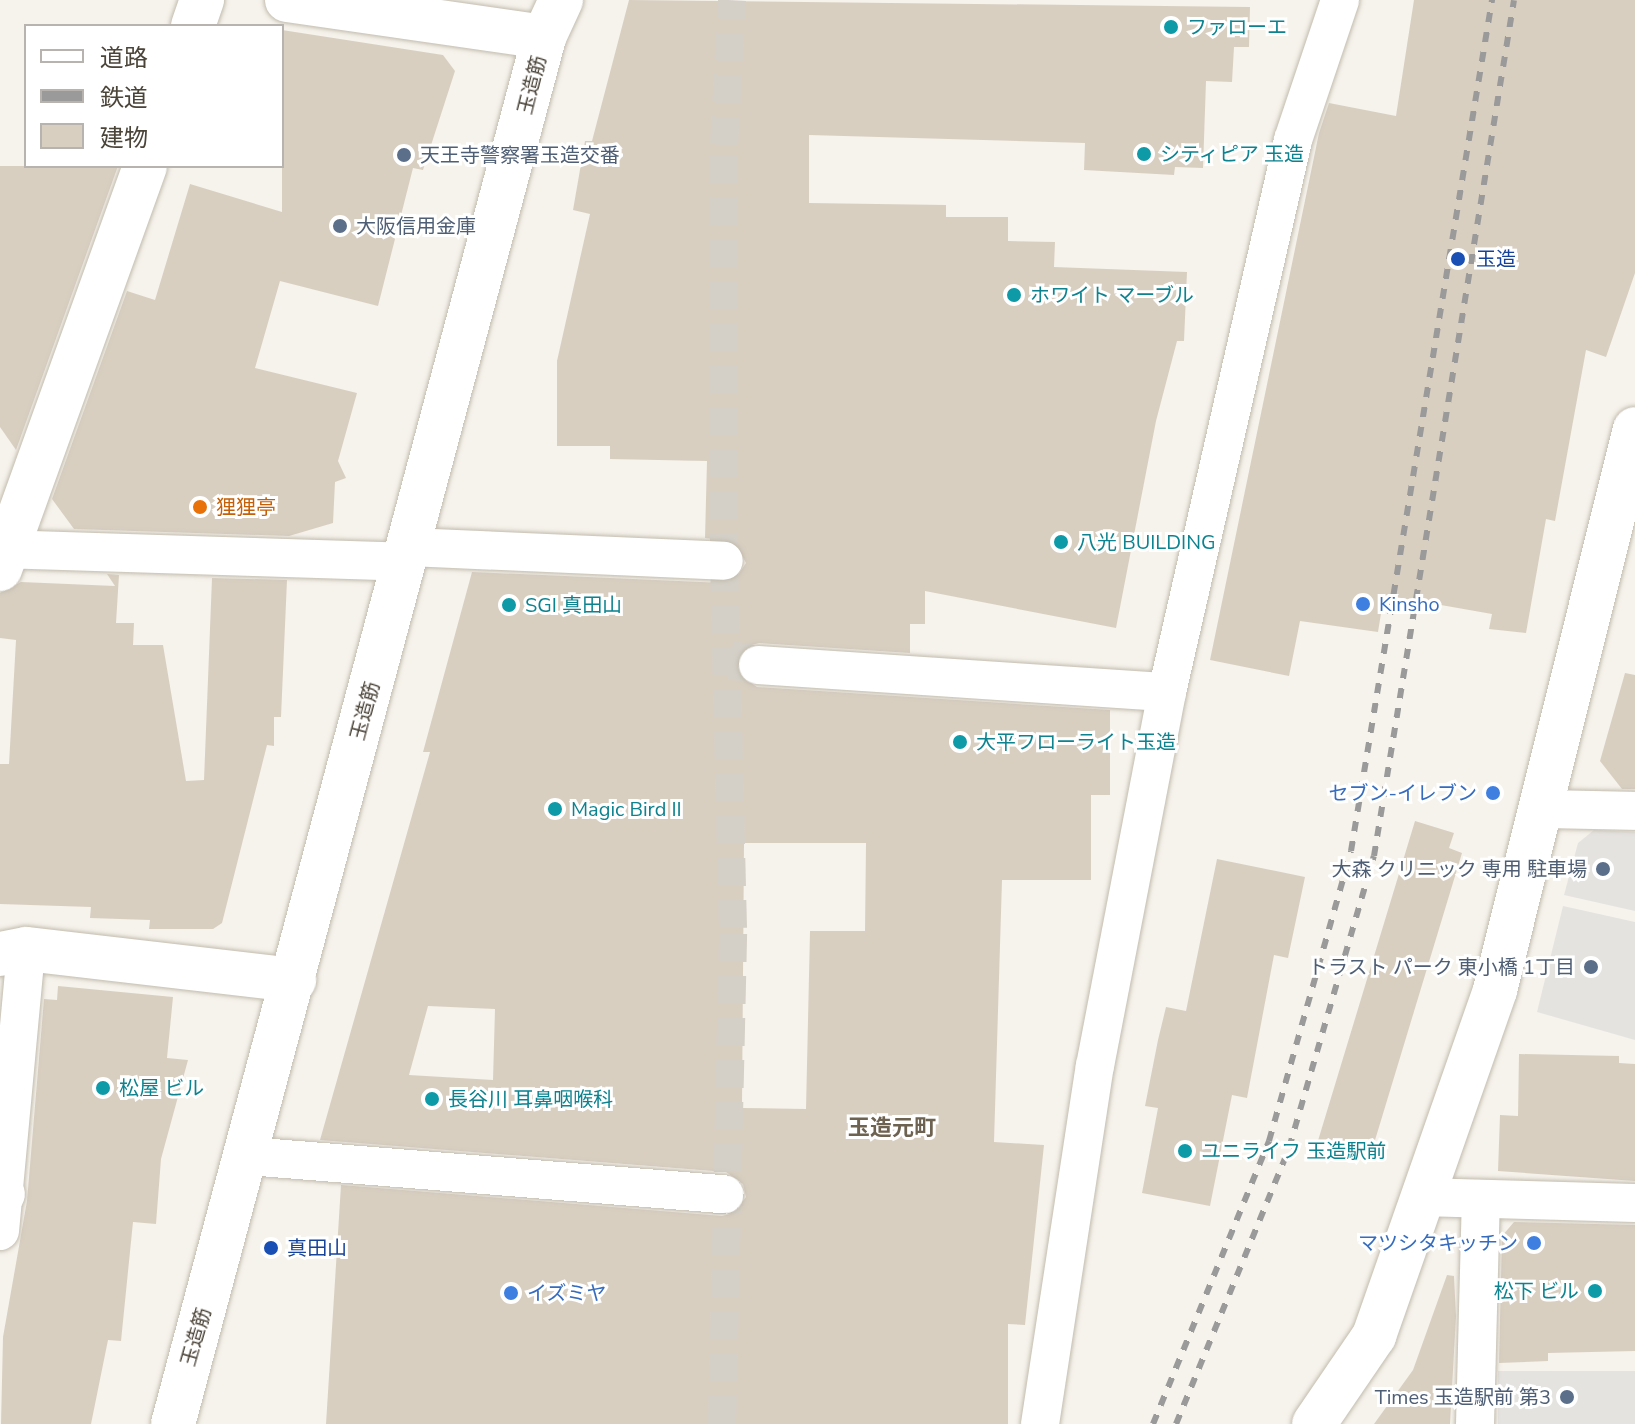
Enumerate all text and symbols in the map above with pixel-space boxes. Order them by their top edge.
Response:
place label: ファローエ [1187,15,1287,39]
marker: ファローエ [1162,18,1180,36]
legend [24,24,284,168]
text: 道路 [100,42,148,74]
street label: 玉造筋 [513,53,551,117]
text: 鉄道 [100,82,148,114]
text: 建物 [100,122,148,154]
place label: シティピア 玉造 [1160,142,1305,166]
place label: 天王寺警察署玉造交番 [420,143,620,167]
marker: シティピア 玉造 [1135,145,1153,163]
marker: 天王寺警察署玉造交番 [395,146,413,164]
place label: 大阪信用金庫 [356,214,476,238]
marker: 大阪信用金庫 [331,217,349,235]
place label: 玉造 [1476,247,1516,271]
marker: 玉造 [1447,248,1469,270]
place label: ホワイト マーブル [1030,283,1195,307]
marker: ホワイト マーブル [1005,286,1023,304]
place label: 狸狸亭 [216,495,276,519]
marker: 狸狸亭 [191,498,209,516]
place label: 八光 BUILDING [1077,530,1215,554]
marker: 八光 BUILDING [1052,533,1070,551]
place label: Kinsho [1379,592,1440,616]
place label: SGI 真田山 [525,593,622,617]
marker: Kinsho [1354,595,1372,613]
marker: SGI 真田山 [500,596,518,614]
street label: 玉造筋 [346,679,384,743]
place label: 大平フローライト玉造 [976,730,1176,754]
marker: 大平フローライト玉造 [951,733,969,751]
place label: セブン-イレブン [1329,781,1477,805]
marker: セブン-イレブン [1484,784,1502,802]
place label: Magic Bird II [571,797,682,821]
marker: Magic Bird II [546,800,564,818]
place label: 大森 クリニック 専用 駐車場 [1332,857,1587,881]
marker: 大森 クリニック 専用 駐車場 [1594,860,1612,878]
place label: トラスト パーク 東小橋 1丁目 [1308,955,1575,979]
marker: トラスト パーク 東小橋 1丁目 [1582,958,1600,976]
place label: 松屋 ビル [119,1076,204,1100]
marker: 松屋 ビル [94,1079,112,1097]
place label: 長谷川 耳鼻咽喉科 [448,1087,613,1111]
marker: 長谷川 耳鼻咽喉科 [423,1090,441,1108]
district label: 玉造元町 [848,1116,936,1142]
place label: ユニライフ 玉造駅前 [1201,1139,1386,1163]
marker: ユニライフ 玉造駅前 [1176,1142,1194,1160]
place label: マツシタキッチン [1358,1231,1518,1255]
marker: マツシタキッチン [1525,1234,1543,1252]
place label: 真田山 [287,1236,347,1260]
marker: 真田山 [262,1239,280,1257]
place label: 松下 ビル [1494,1279,1579,1303]
place label: イズミヤ [527,1281,607,1305]
marker: 松下 ビル [1586,1282,1604,1300]
marker: イズミヤ [502,1284,520,1302]
street label: 玉造筋 [176,1305,216,1369]
place label: Times 玉造駅前 第3 [1375,1385,1551,1409]
marker: Times 玉造駅前 第3 [1558,1388,1576,1406]

